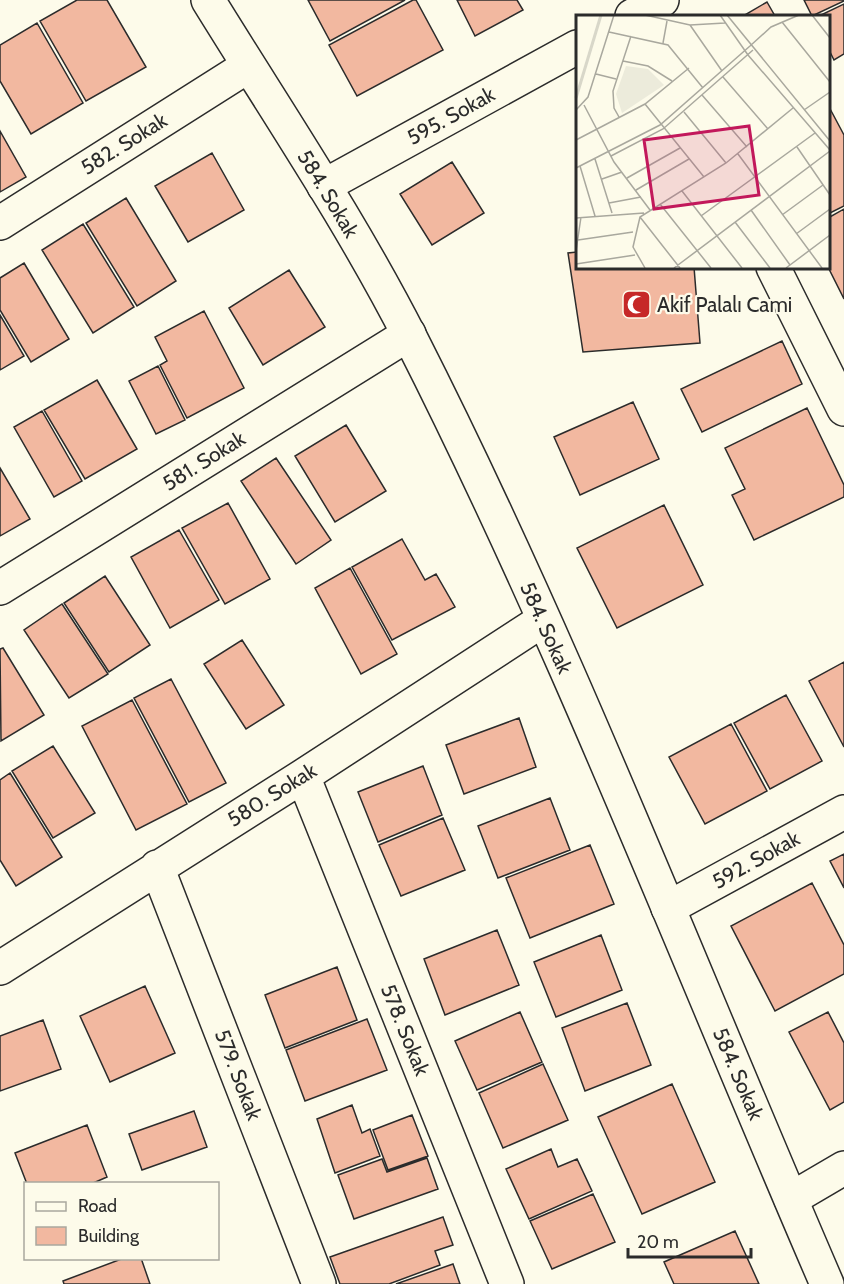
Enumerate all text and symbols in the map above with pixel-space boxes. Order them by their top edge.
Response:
inset map [576,15,829,268]
street label: 595. Sokak [403,81,499,150]
street label: 582. Sokak [76,107,172,180]
street label: 584. Sokak [293,145,365,243]
mosque icon: Akif Palalı Cami [620,289,652,321]
place label: Akif Palalı Cami [657,292,792,317]
street label: 581. Sokak [158,425,250,496]
street label: 584. Sokak [515,578,578,678]
street label: 580. Sokak [223,757,321,832]
street label: 592. Sokak [708,825,804,894]
street label: 578. Sokak [376,980,435,1080]
street label: 584. Sokak [708,1024,769,1124]
street label: 579. Sokak [210,1026,267,1124]
legend [24,1182,219,1260]
text: Road [78,1195,117,1217]
scale bar [628,1221,751,1259]
text: Building [78,1225,140,1247]
text: 20 m [637,1231,679,1253]

